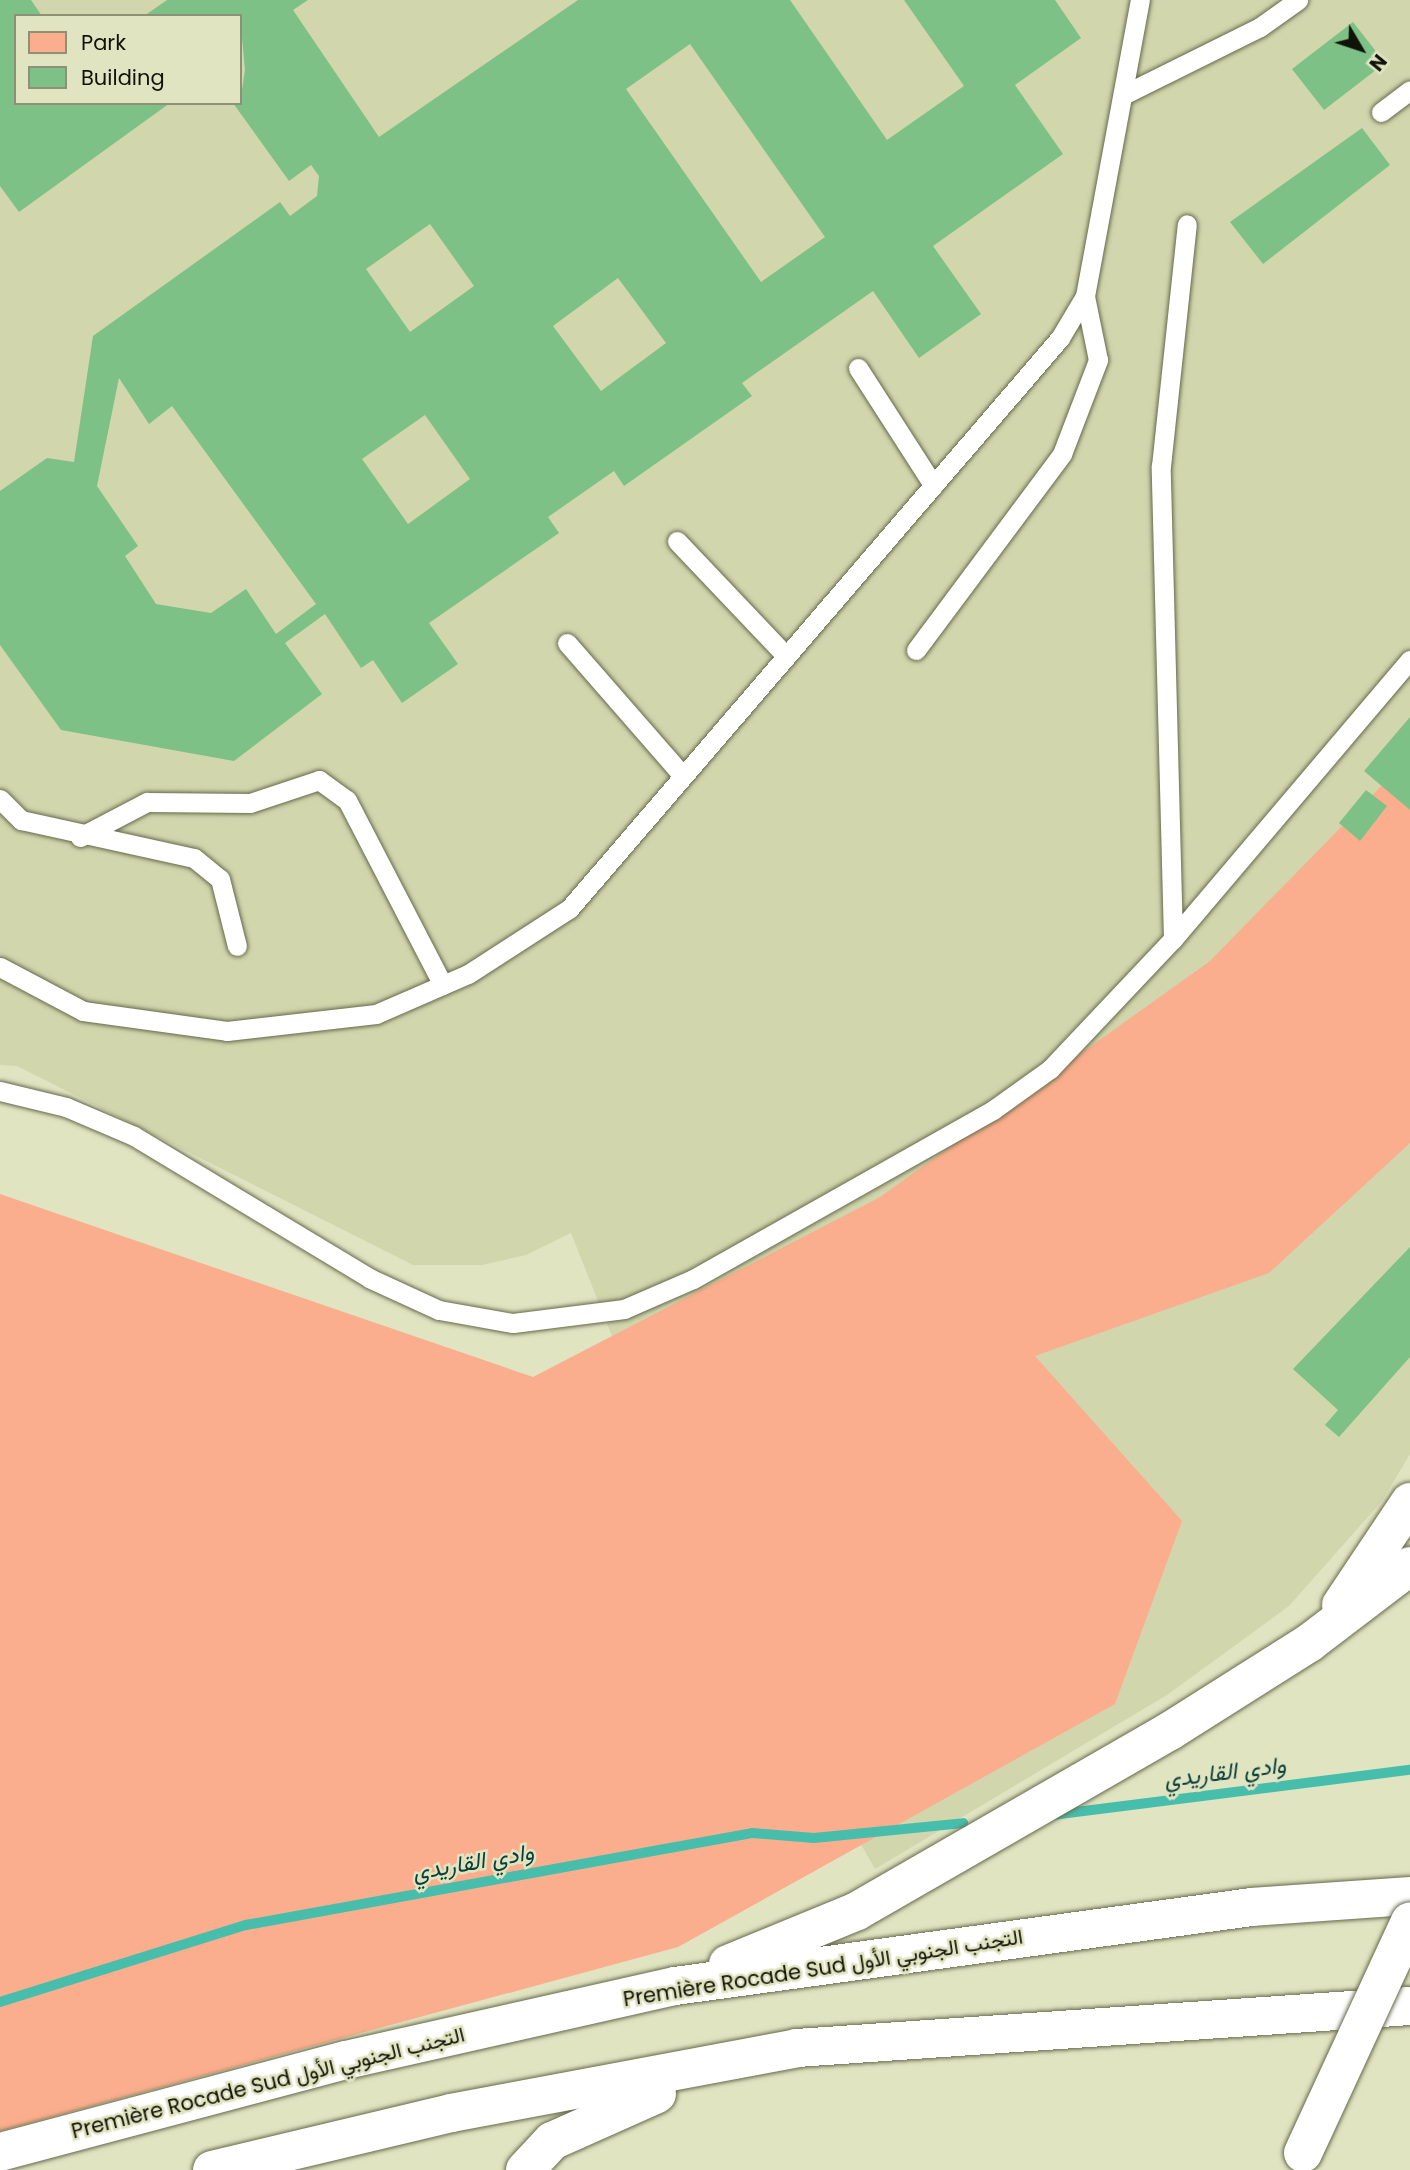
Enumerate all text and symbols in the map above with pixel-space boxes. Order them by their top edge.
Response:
legend [14,14,242,105]
north arrow [1326,14,1396,84]
text: Park [81,28,126,57]
text: N [1363,48,1393,77]
text: Building [81,63,165,92]
water label: وادي القاريدي [1162,1751,1288,1793]
water label: وادي القاريدي [410,1838,536,1886]
street label: Première Rocade Sud التجنب الجنوبي الأول [621,1924,1025,2012]
street label: Première Rocade Sud التجنب الجنوبي الأول [69,2022,467,2144]

